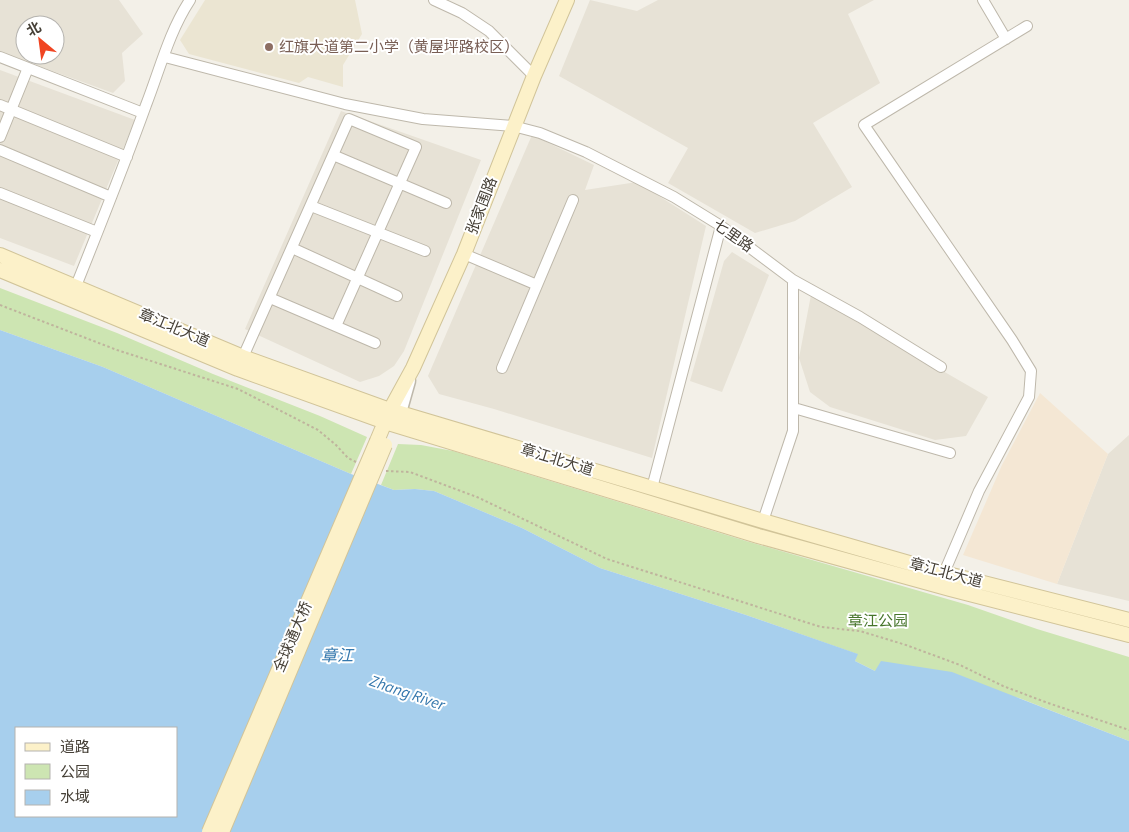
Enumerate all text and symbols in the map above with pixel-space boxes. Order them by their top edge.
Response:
north arrow [15,15,65,65]
text: 北 [23,17,45,42]
place label: 红旗大道第二小学（黄屋坪路校区） [279,37,519,58]
marker: 红旗大道第二小学（黄屋坪路校区） [263,41,275,53]
street label: 张家围路 [461,174,503,238]
street label: 七里路 [709,214,757,258]
street label: 章江北大道 [135,304,213,352]
street label: 章江北大道 [518,439,596,481]
street label: 章江北大道 [907,553,985,593]
street label: 全球通大桥 [269,598,317,676]
park label: 章江公园 [848,611,908,632]
water label: 章江 [321,645,355,667]
water label: Zhang River [366,670,449,717]
legend [15,727,178,817]
text: 道路 [60,737,90,758]
text: 公园 [60,762,90,783]
text: 水域 [60,787,90,808]

